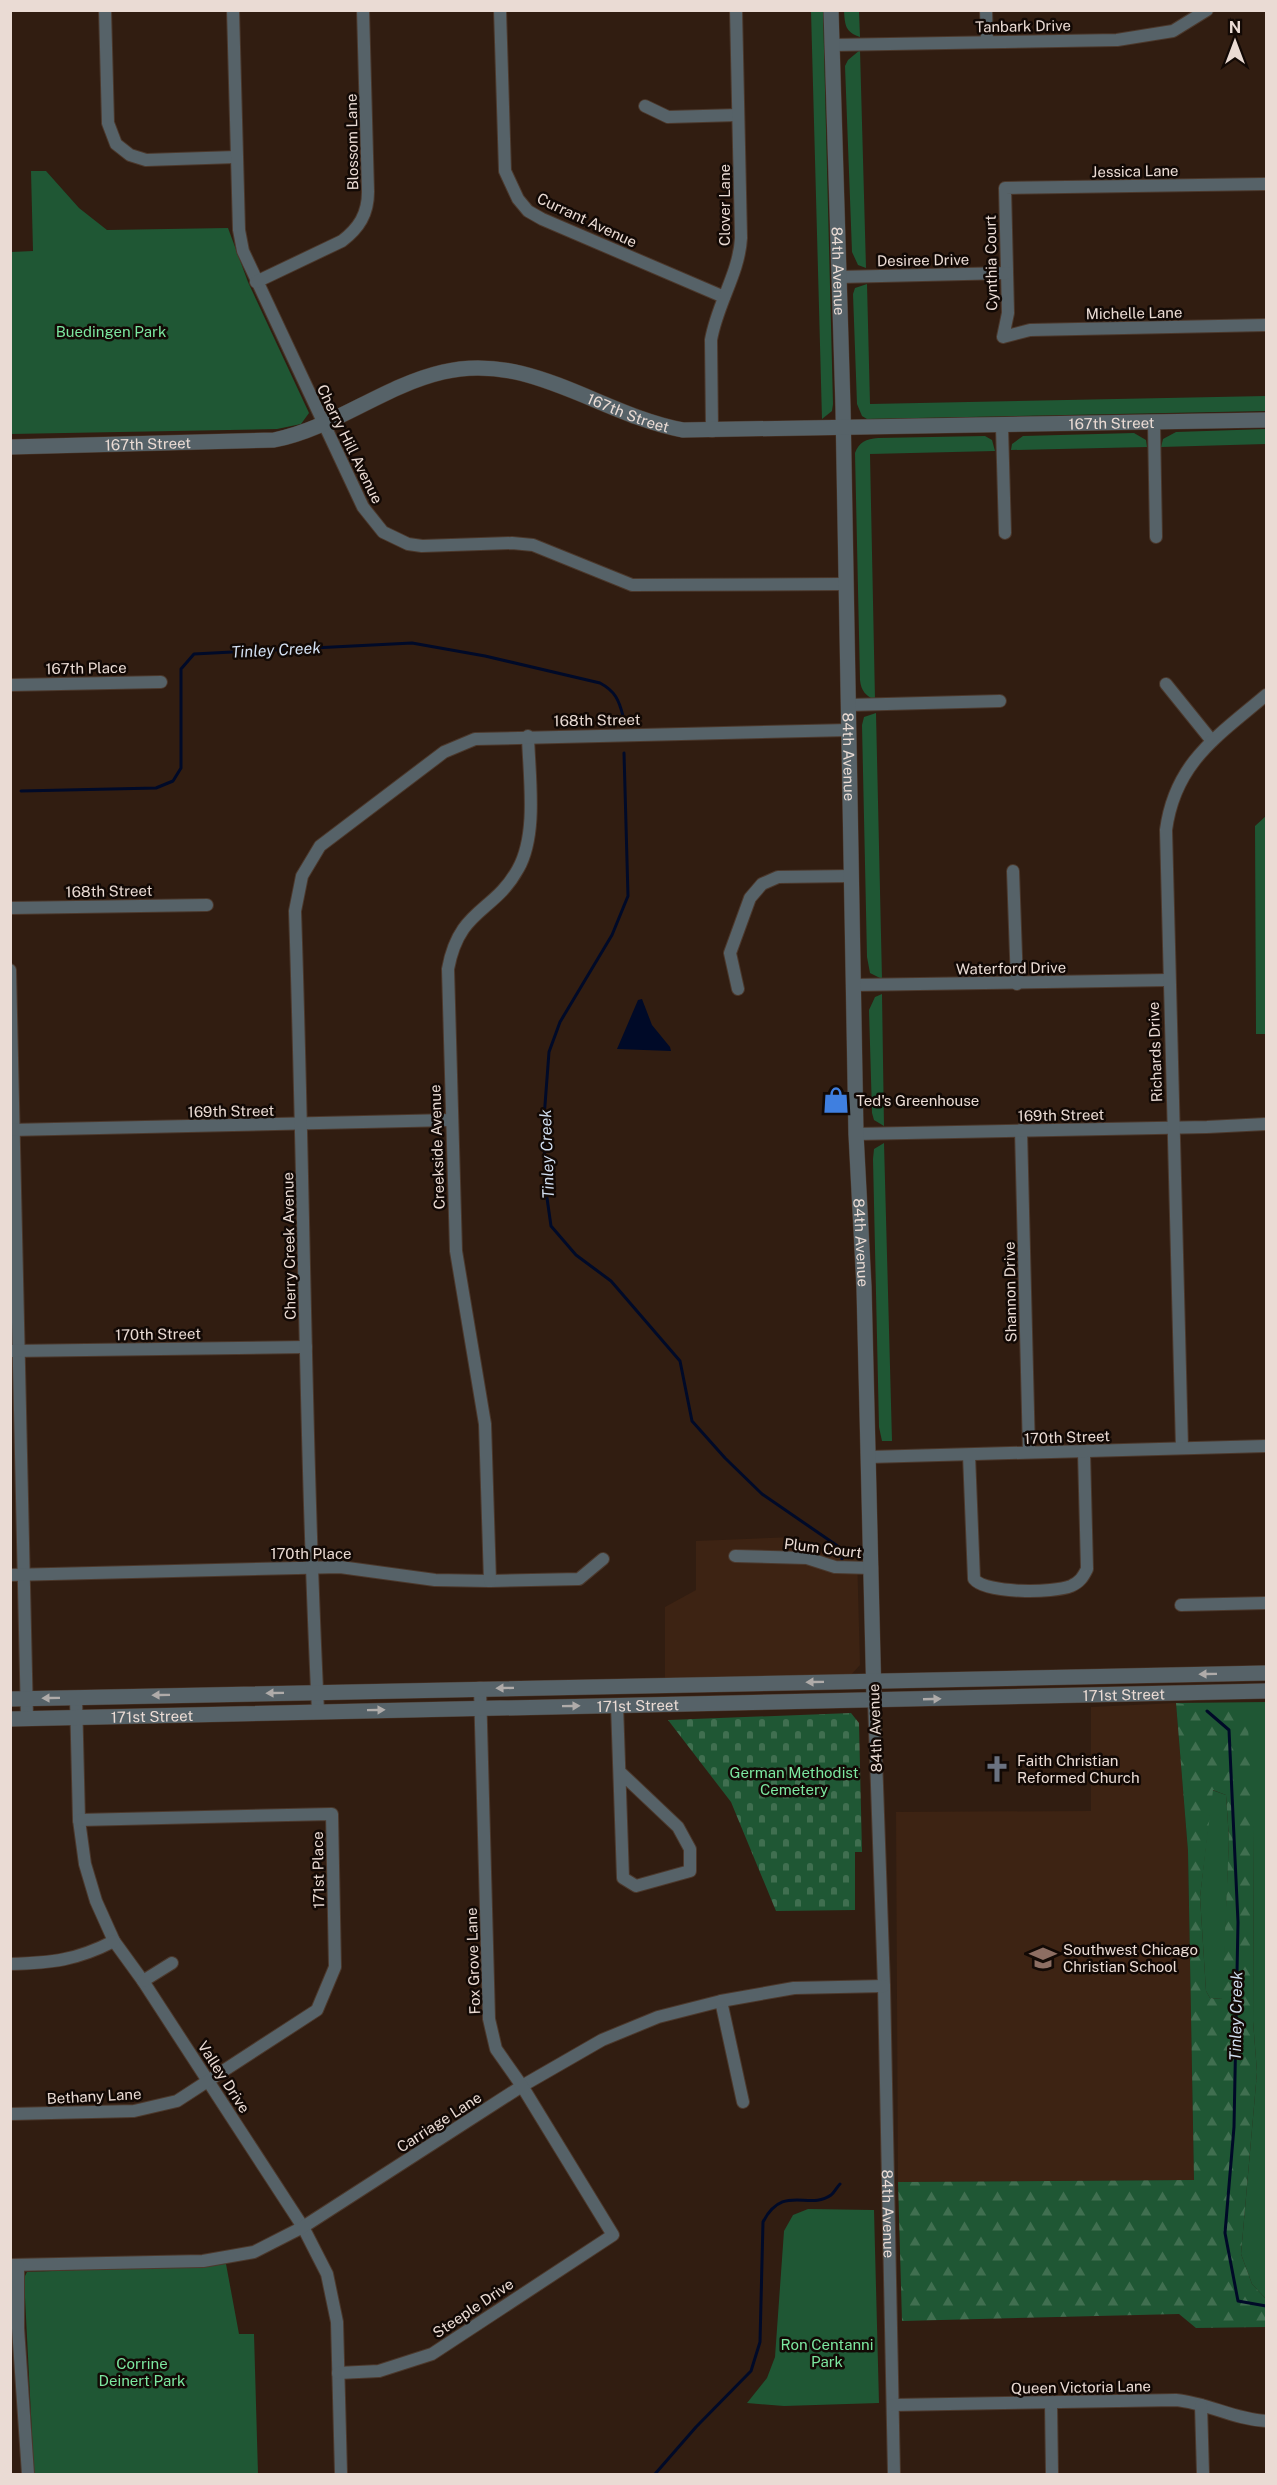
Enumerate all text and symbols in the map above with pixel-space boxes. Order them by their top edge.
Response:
north arrow [1205,12,1265,72]
street label: Tanbark Drive [975,17,1071,35]
text: N [1229,18,1241,37]
street label: Blossom Lane [343,93,361,191]
street label: Jessica Lane [1091,162,1179,180]
street label: Clover Lane [716,164,733,246]
street label: Currant Avenue [534,189,640,251]
street label: Cynthia Court [982,215,1000,311]
street label: 84th Avenue [829,226,849,316]
street label: Desiree Drive [877,251,969,269]
street label: Michelle Lane [1086,304,1182,322]
park label: Buedingen Park [56,323,166,340]
street label: Cherry Hill Avenue [314,382,386,506]
street label: 167th Street [585,389,671,435]
street label: 167th Street [1068,413,1155,432]
street label: 167th Street [105,434,191,453]
water label: Tinley Creek [231,638,322,662]
street label: 167th Place [45,659,127,677]
street label: 168th Street [553,711,641,729]
street label: 84th Avenue [840,712,859,801]
street label: 168th Street [65,882,153,900]
street label: Waterford Drive [956,959,1066,977]
street label: Richards Drive [1145,1001,1165,1103]
street label: Creekside Avenue [426,1084,448,1210]
shop icon: Ted's Greenhouse [821,1085,851,1115]
place label: Ted's Greenhouse [856,1092,979,1109]
street label: 169th Street [188,1102,275,1120]
street label: 169th Street [1018,1106,1105,1124]
water label: Tinley Creek [536,1109,558,1199]
street label: Cherry Creek Avenue [279,1172,299,1320]
street label: 84th Avenue [851,1198,872,1287]
street label: Shannon Drive [1001,1241,1019,1343]
street label: 170th Street [115,1325,201,1343]
street label: 170th Street [1024,1427,1110,1447]
street label: Plum Court [783,1535,863,1561]
street label: 170th Place [270,1545,352,1562]
one-way arrow [1199,1669,1218,1679]
one-way arrow [805,1677,824,1686]
one-way arrow [495,1683,514,1693]
street label: 84th Avenue [865,1683,885,1773]
street label: 171st Street [1082,1685,1165,1704]
one-way arrow [265,1688,284,1697]
one-way arrow [151,1691,170,1700]
one-way arrow [42,1693,61,1703]
one-way arrow [923,1694,942,1703]
street label: 171st Street [597,1696,679,1714]
one-way arrow [561,1701,580,1711]
one-way arrow [367,1705,386,1715]
street label: 171st Street [111,1706,193,1725]
place label: Faith Christian Reformed Church [1017,1752,1140,1786]
church icon: Faith Christian Reformed Church [982,1754,1012,1784]
park label: German Methodist Cemetery [729,1764,859,1798]
street label: 171st Place [309,1831,327,1909]
street label: Fox Grove Lane [463,1907,483,2015]
place label: Southwest Chicago Christian School [1063,1941,1198,1975]
school or university icon: Southwest Chicago Christian School [1028,1943,1058,1973]
water label: Tinley Creek [1226,1971,1246,2061]
street label: Valley Drive [195,2038,253,2116]
street label: Bethany Lane [46,2085,142,2107]
street label: Carriage Lane [394,2088,484,2156]
street label: 84th Avenue [879,2169,898,2258]
street label: Steeple Drive [430,2275,516,2341]
park label: Ron Centanni Park [781,2336,873,2370]
park label: Corrine Deinert Park [99,2355,185,2389]
street label: Queen Victoria Lane [1011,2377,1151,2397]

